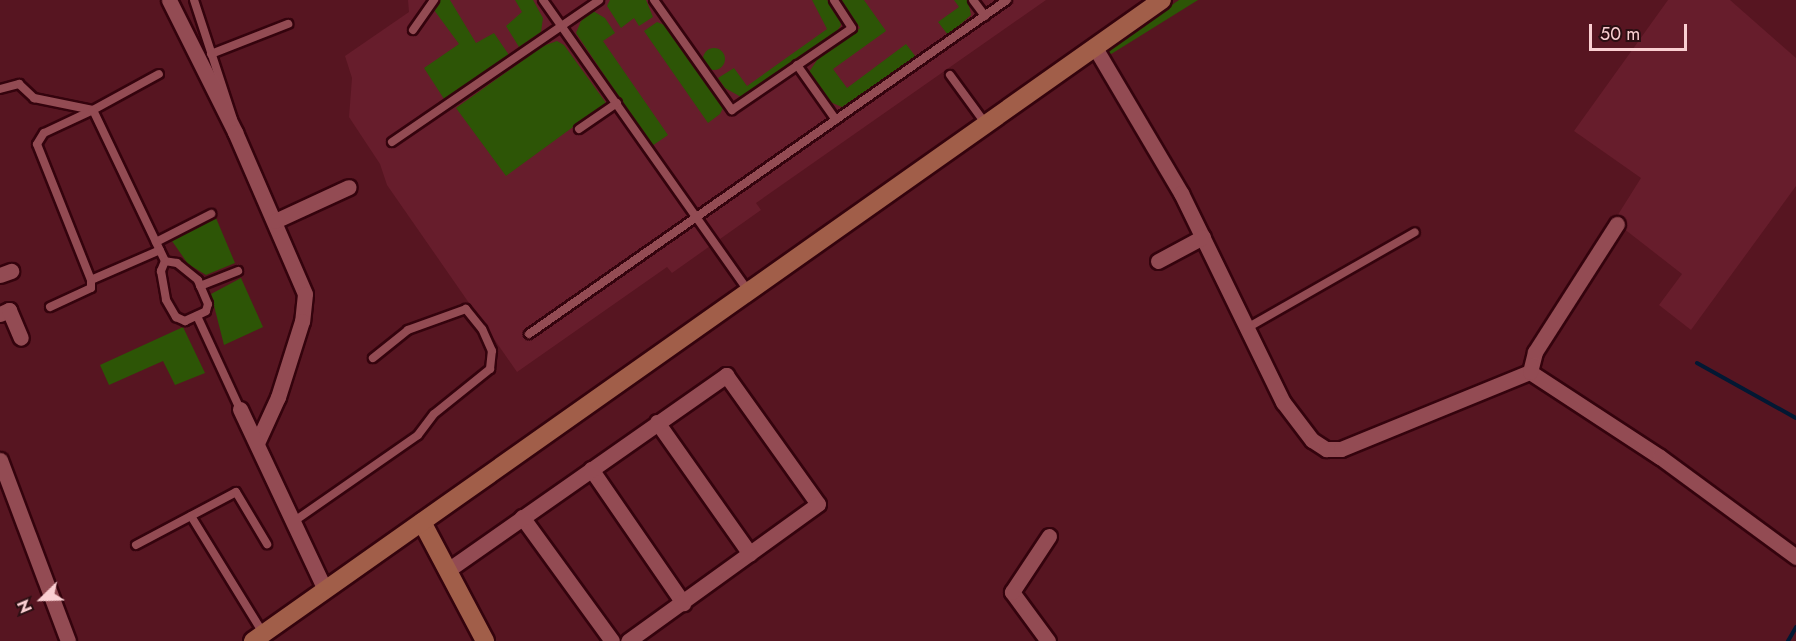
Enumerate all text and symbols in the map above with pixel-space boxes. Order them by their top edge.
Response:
scale bar [1592,12,1690,50]
text: 50 m [1600,21,1640,47]
north arrow [12,569,72,629]
text: N [12,596,38,617]

